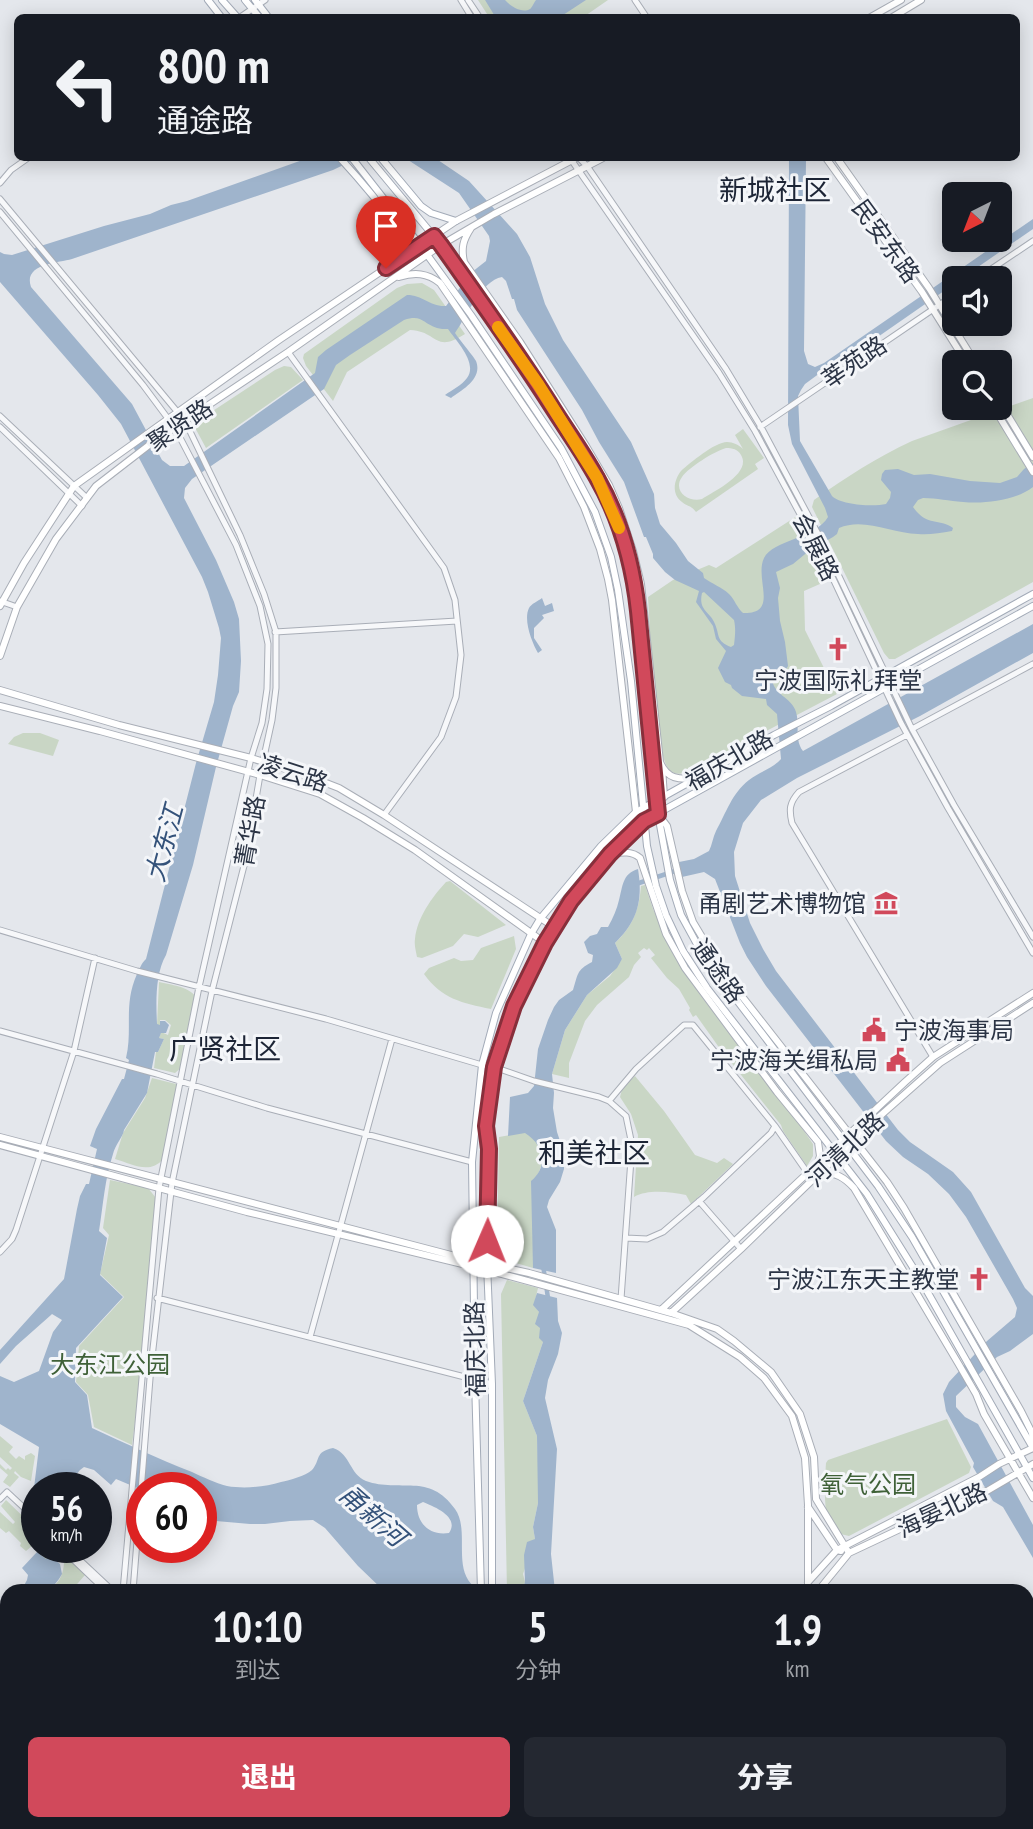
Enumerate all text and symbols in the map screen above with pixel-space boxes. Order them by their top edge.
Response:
text: 800 m [157,33,270,97]
icon: left [42,42,133,133]
text: 通途路 [157,99,253,141]
district label: 新城社区 [719,171,831,208]
north arrow [942,182,1012,252]
map controls [942,182,1012,420]
street label: 民安东路 [845,193,927,289]
pin [356,196,416,268]
icon: arrive [367,207,405,245]
button: sound [942,266,1012,336]
street label: 莘苑路 [815,329,893,395]
button: search [942,350,1012,420]
street label: 聚贤路 [141,392,219,458]
street label: 会展路 [786,508,846,586]
church icon: 宁波国际礼拜堂 [824,635,852,663]
place label: 宁波国际礼拜堂 [754,665,922,696]
street label: 福庆北路 [680,723,778,797]
street label: 凌云路 [254,747,332,799]
street label: 菁华路 [228,793,272,869]
water label: 大东江 [138,798,191,885]
place label: 甬剧艺术博物馆 [698,888,866,919]
museum icon: 甬剧艺术博物馆 [872,889,900,917]
street label: 通途路 [685,933,751,1009]
place label: 宁波海事局 [894,1015,1014,1046]
public building icon: 宁波海事局 [860,1016,888,1044]
district label: 广贤社区 [169,1030,281,1067]
place label: 宁波海关缉私局 [710,1045,878,1076]
public building icon: 宁波海关缉私局 [884,1046,912,1074]
street label: 河清北路 [799,1105,891,1193]
district label: 和美社区 [538,1134,650,1171]
position arrow [450,1204,524,1278]
place label: 宁波江东天主教堂 [767,1264,959,1295]
church icon: 宁波江东天主教堂 [965,1265,993,1293]
street label: 福庆北路 [459,1301,491,1397]
park label: 大东江公园 [50,1349,170,1380]
park label: 氧气公园 [820,1469,916,1500]
speed limit sign: 60 [126,1472,217,1563]
street label: 海晏北路 [892,1476,992,1544]
water label: 甬新河 [333,1477,417,1556]
text: 56 [50,1485,83,1531]
text: km/h [51,1523,82,1546]
text: 10:10 [212,1599,303,1654]
text: 5 [528,1599,548,1654]
text: 1.9 [773,1602,822,1657]
text: km [785,1654,809,1683]
text: 到达 [234,1655,280,1684]
text: 分钟 [515,1655,561,1684]
button: 退出 [28,1737,510,1817]
button: 分享 [524,1737,1006,1817]

